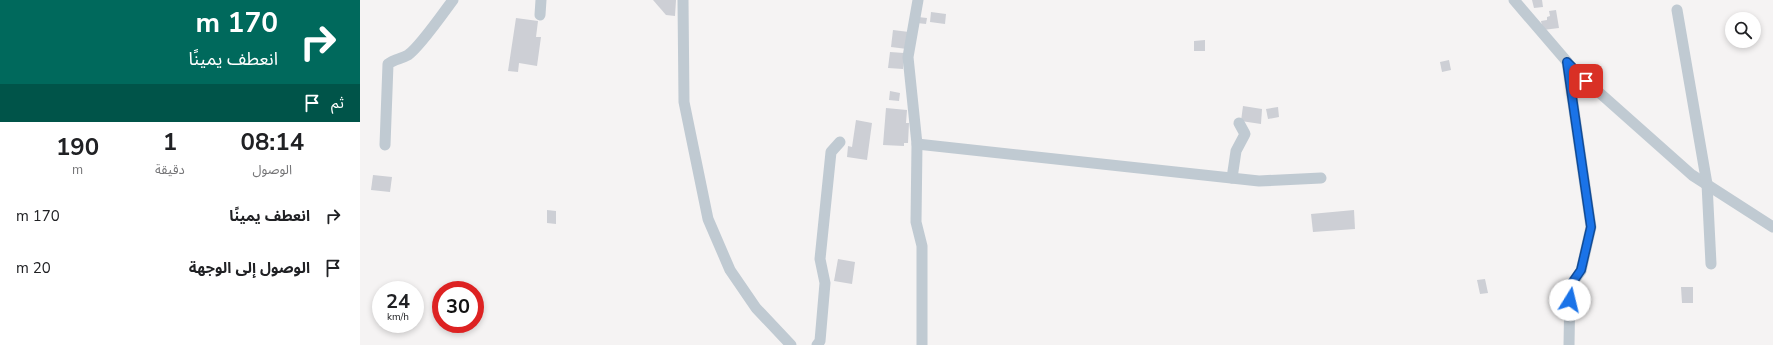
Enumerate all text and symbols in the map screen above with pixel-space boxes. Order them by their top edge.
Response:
text: 170 m [195,4,278,42]
map controls [1725,12,1761,48]
button: search [1725,12,1761,48]
icon: right [292,16,344,68]
text: انعطف يمينًا [188,47,278,71]
pin [1569,64,1603,98]
icon: arrive [1575,70,1597,92]
icon: arrive [301,92,323,114]
text: ثم [331,93,344,113]
text: 1 [163,126,177,158]
text: 08:14 [241,126,304,158]
text: 190 [56,131,99,163]
text: m [72,161,83,179]
text: دقيقة [155,161,185,179]
text: الوصول [253,161,292,179]
icon: right [322,205,344,227]
text: 170 m [16,206,60,226]
text: انعطف يمينًا [229,206,310,226]
icon: arrive [322,257,344,279]
text: 20 m [16,258,51,278]
text: الوصول إلى الوجهة [189,258,310,278]
position arrow [1549,279,1591,321]
speed limit sign: 30 [432,281,484,333]
text: 24 [386,288,410,315]
text: km/h [387,310,409,324]

